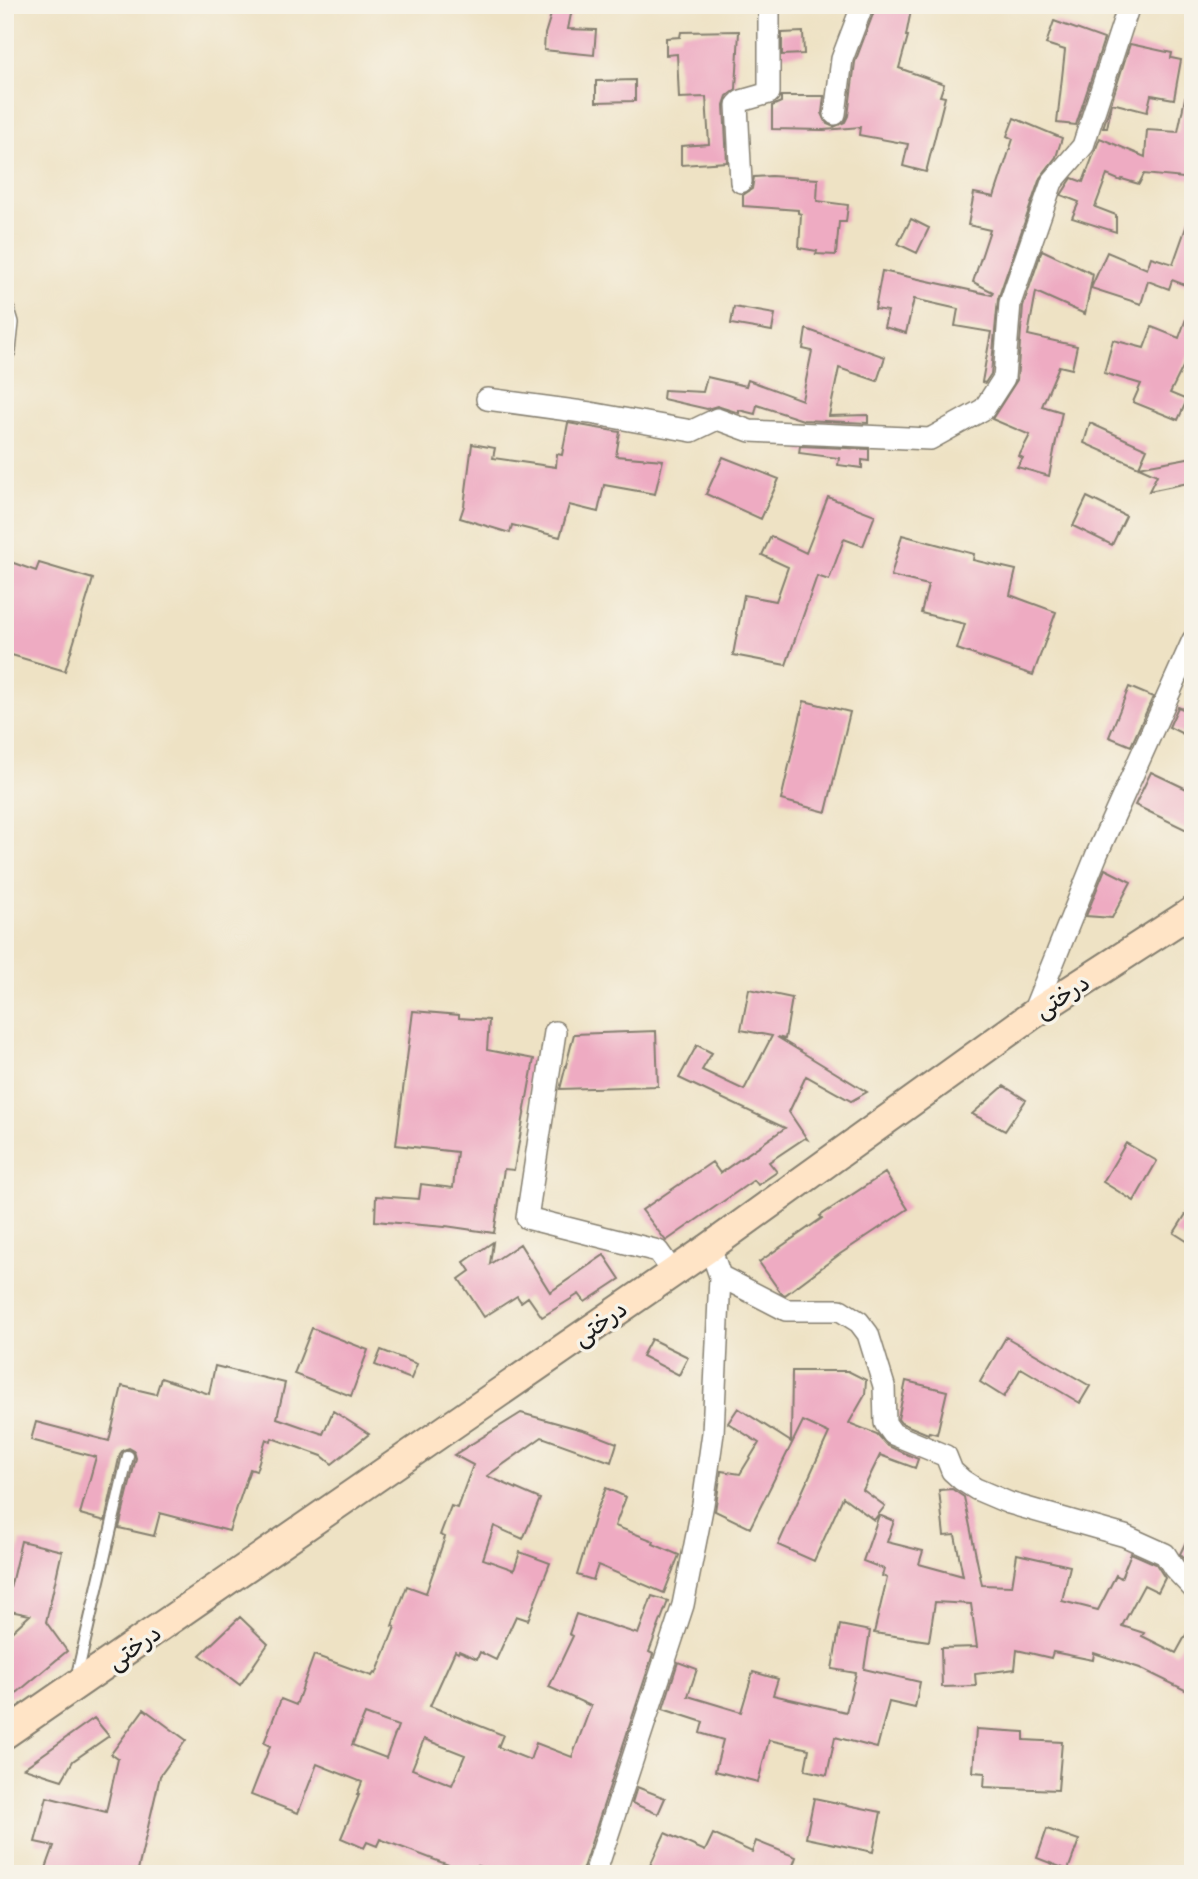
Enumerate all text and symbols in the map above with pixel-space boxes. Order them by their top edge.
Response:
street label: درختی [1026,962,1098,1030]
street label: درختی [564,1289,636,1357]
street label: درختی [98,1613,170,1681]

